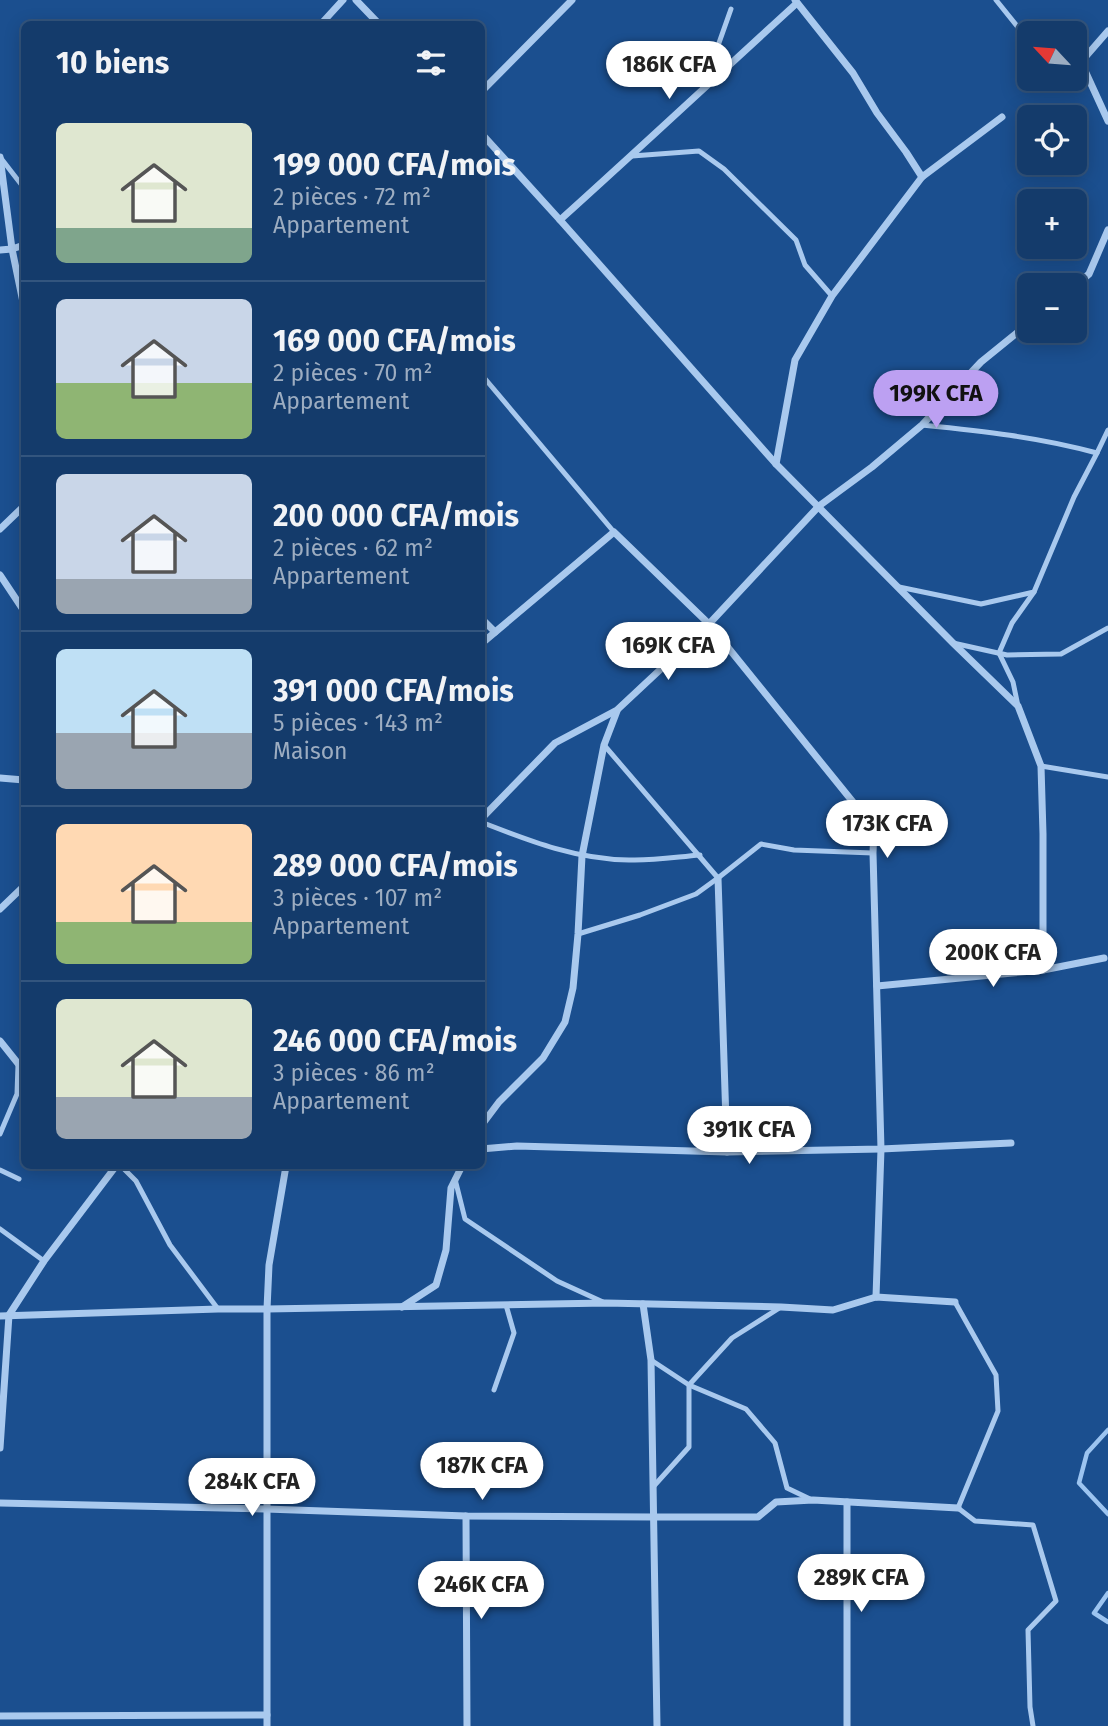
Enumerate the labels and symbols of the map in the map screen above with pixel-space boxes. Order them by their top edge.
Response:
north arrow [1017,21,1087,91]
pin: 186K CFA [597,42,741,101]
pin: 199K CFA [864,370,1008,430]
pin: 169K CFA [596,622,740,682]
pin: 173K CFA [815,800,959,860]
pin: 200K CFA [921,930,1065,989]
pin: 391K CFA [677,1106,821,1166]
pin: 187K CFA [410,1442,554,1502]
pin: 284K CFA [180,1458,324,1518]
pin: 289K CFA [789,1554,933,1614]
pin: 246K CFA [409,1562,553,1621]

